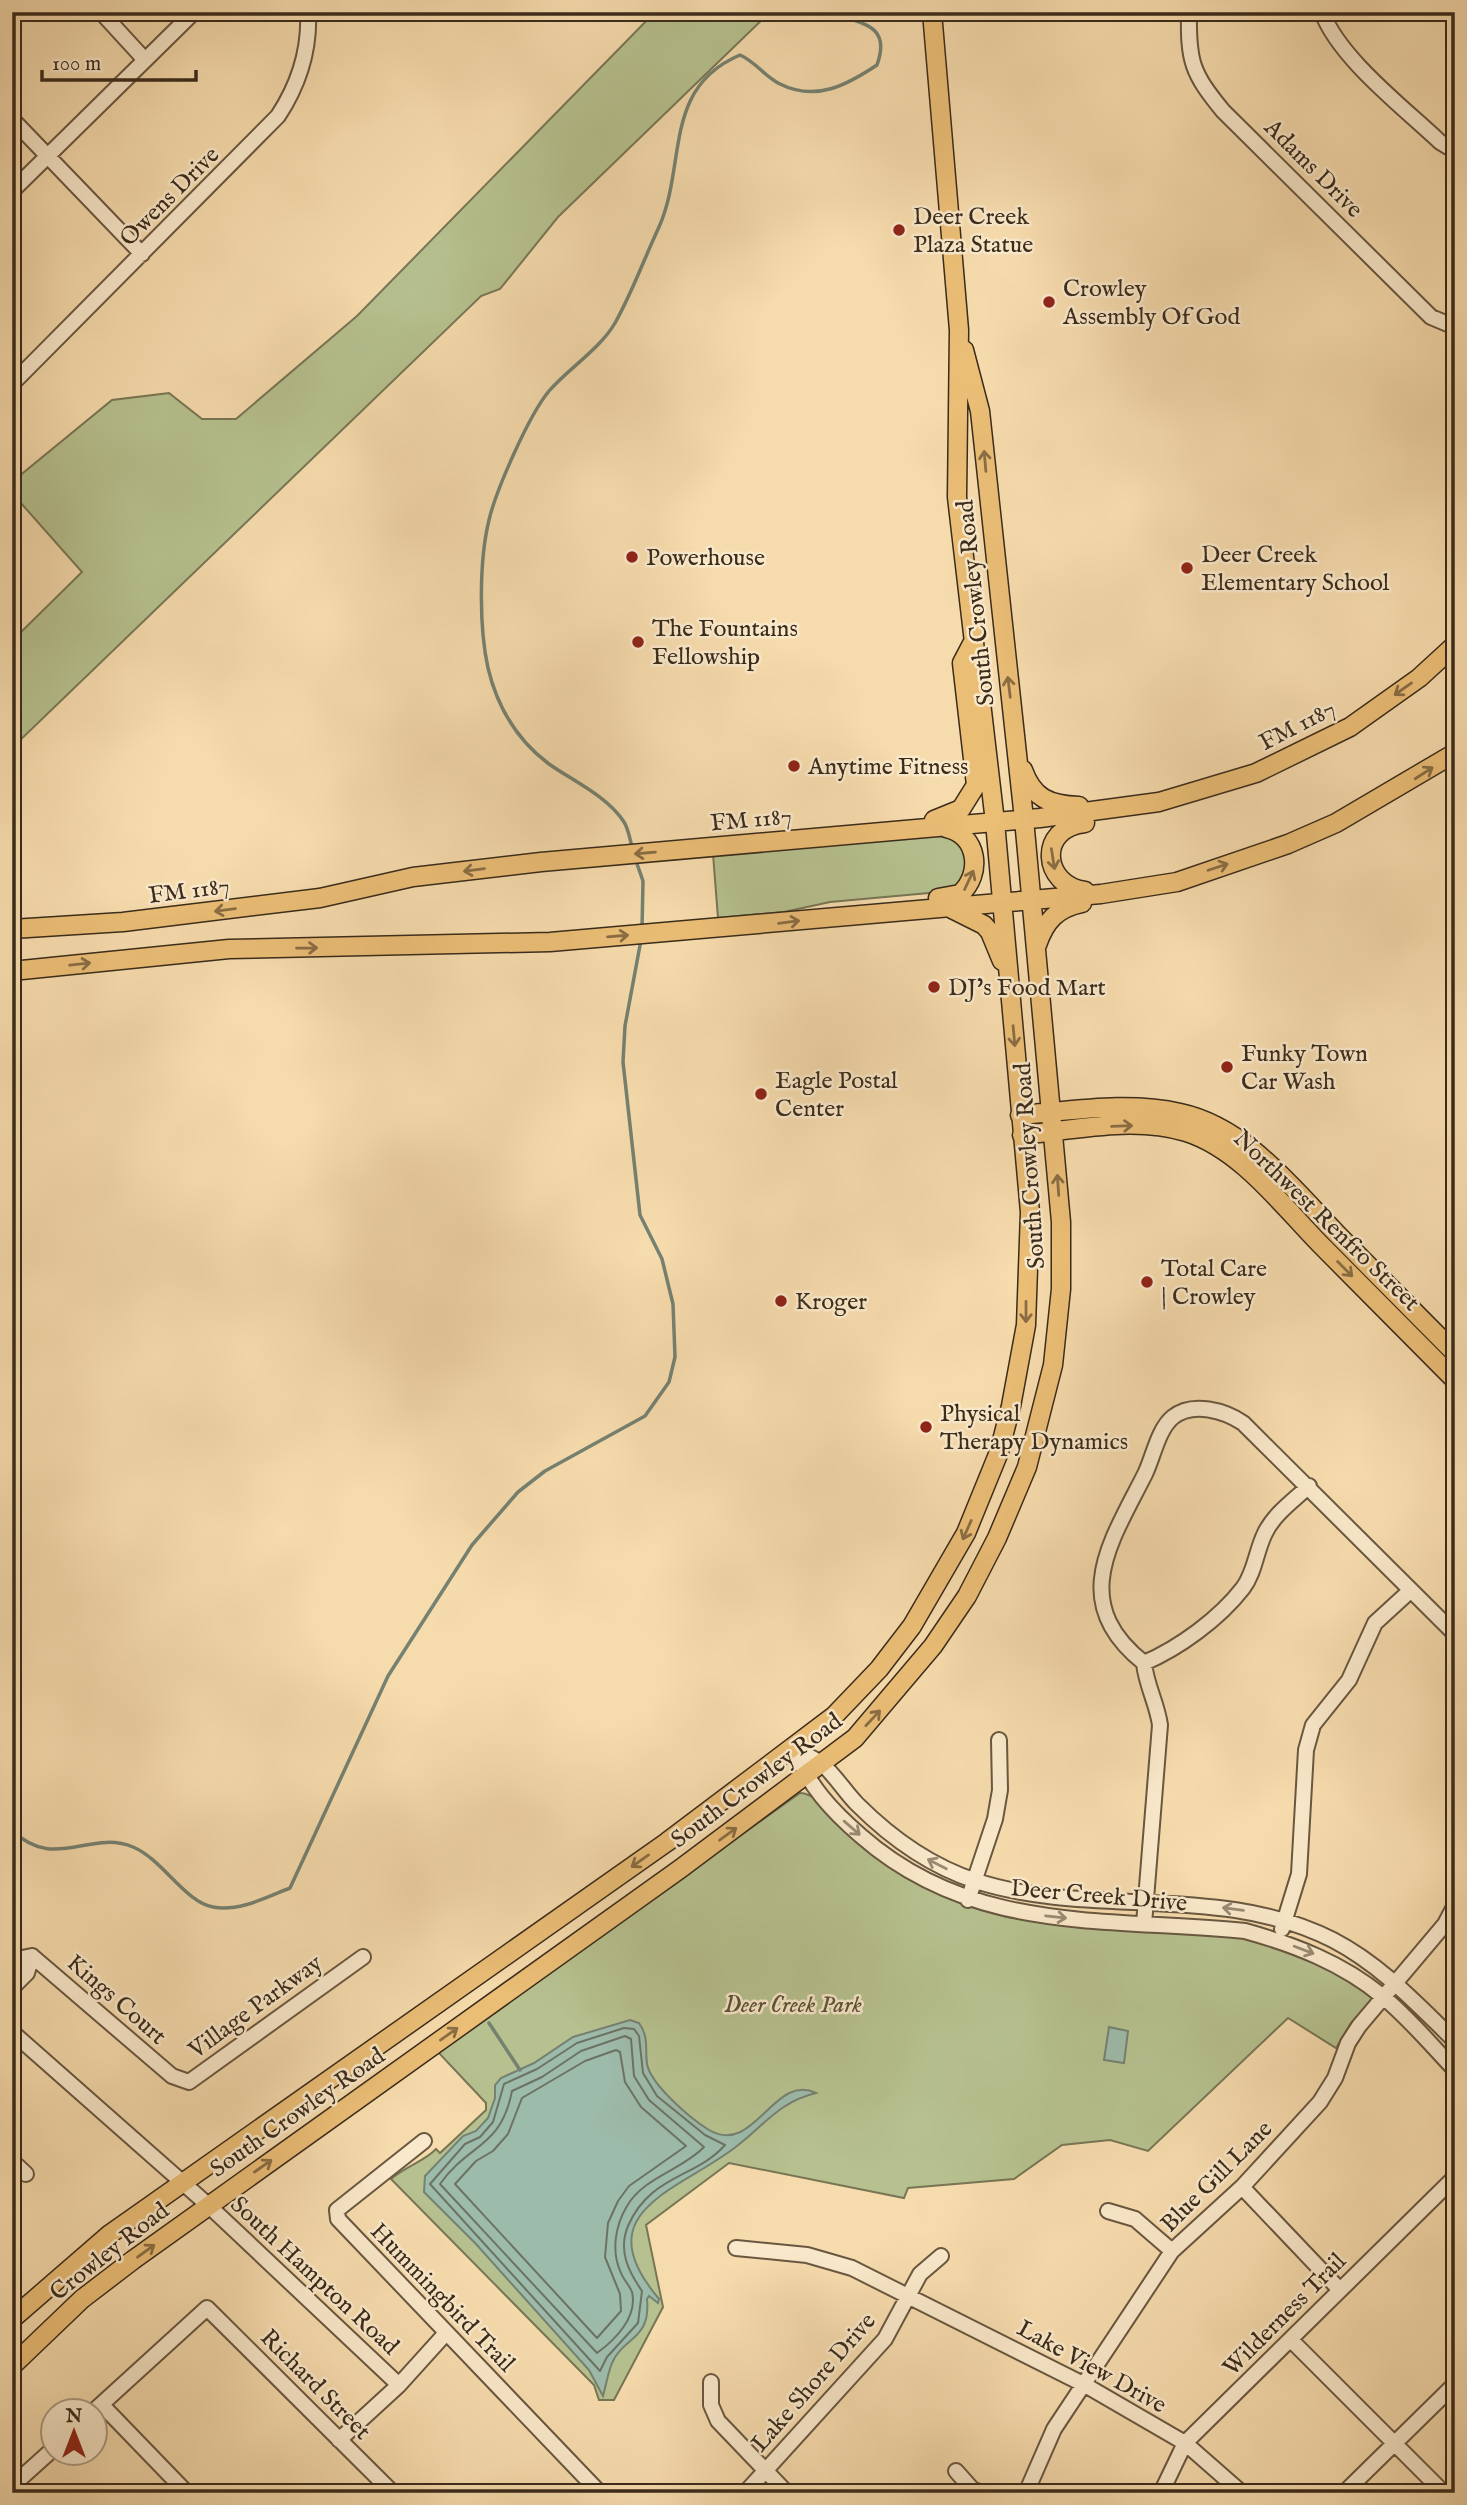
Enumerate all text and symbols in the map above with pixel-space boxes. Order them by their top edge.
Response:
scale bar [42,38,196,82]
text: 100 m [52,51,101,78]
street label: Adams Drive [1256,112,1369,225]
street label: Owens Drive [114,141,227,254]
place label: Deer Creek Plaza Statue [913,202,1033,261]
marker: Deer Creek Plaza Statue [891,222,907,238]
place label: Crowley Assembly Of God [1062,274,1240,333]
marker: Crowley Assembly Of God [1041,294,1057,310]
one-way arrow [978,450,991,473]
street label: South Crowley Road [950,498,1003,707]
place label: Deer Creek Elementary School [1201,540,1390,599]
place label: Powerhouse [646,543,765,574]
marker: Powerhouse [624,549,640,565]
marker: Deer Creek Elementary School [1179,560,1195,576]
place label: The Fountains Fellowship [652,614,798,673]
marker: The Fountains Fellowship [630,634,646,650]
one-way arrow [1002,676,1015,699]
one-way arrow [1394,682,1413,696]
street label: FM 1187 [1254,694,1341,759]
place label: Anytime Fitness [807,752,969,783]
marker: Anytime Fitness [786,758,802,774]
one-way arrow [1414,765,1433,780]
street label: FM 1187 [709,801,793,839]
one-way arrow [634,847,657,860]
one-way arrow [1047,847,1060,870]
one-way arrow [1207,860,1229,873]
one-way arrow [463,863,486,876]
one-way arrow [963,870,976,891]
street label: FM 1187 [147,871,232,912]
one-way arrow [214,903,237,916]
one-way arrow [777,915,800,928]
one-way arrow [606,929,629,942]
one-way arrow [295,941,318,955]
one-way arrow [68,957,91,970]
place label: DJ's Food Mart [948,973,1106,1004]
marker: DJ's Food Mart [926,979,942,995]
one-way arrow [1007,1025,1020,1048]
place label: Funky Town Car Wash [1241,1039,1368,1098]
marker: Funky Town Car Wash [1219,1059,1235,1075]
street label: South Crowley Road [1008,1061,1053,1270]
place label: Eagle Postal Center [775,1066,898,1125]
marker: Eagle Postal Center [753,1086,769,1102]
one-way arrow [1110,1119,1133,1132]
street label: Northwest Renfro Street [1226,1124,1426,1318]
one-way arrow [1051,1174,1064,1196]
place label: Total Care | Crowley [1161,1254,1267,1313]
one-way arrow [1336,1260,1353,1277]
marker: Total Care | Crowley [1139,1274,1155,1290]
place label: Kroger [795,1287,867,1318]
marker: Kroger [773,1293,789,1309]
one-way arrow [1019,1300,1033,1323]
place label: Physical Therapy Dynamics [940,1399,1128,1458]
marker: Physical Therapy Dynamics [918,1419,934,1435]
one-way arrow [960,1519,973,1540]
street label: South Crowley Road [665,1706,849,1856]
one-way arrow [864,1710,881,1727]
one-way arrow [842,1820,860,1836]
one-way arrow [718,1827,737,1841]
one-way arrow [630,1854,650,1868]
one-way arrow [928,1856,948,1870]
street label: Deer Creek Drive [1009,1873,1189,1920]
one-way arrow [1222,1903,1244,1916]
one-way arrow [1044,1911,1066,1924]
one-way arrow [1292,1945,1314,1958]
street label: Kings Court [60,1948,173,2052]
street label: Village Parkway [182,1948,329,2067]
park label: Deer Creek Park [724,1990,862,2021]
one-way arrow [439,2027,458,2042]
street label: South Crowley Road [204,2041,392,2185]
street label: Blue Gill Lane [1154,2114,1280,2240]
one-way arrow [253,2159,272,2173]
street label: South Hampton Road [223,2190,405,2362]
street label: Crowley Road [44,2196,176,2308]
street label: Hummingbird Trail [363,2217,521,2380]
one-way arrow [136,2243,155,2258]
street label: Wilderness Trail [1217,2246,1354,2383]
street label: Lake Shore Drive [745,2307,883,2459]
street label: Lake View Drive [1011,2313,1172,2421]
street label: Richard Street [253,2323,377,2447]
north arrow [38,2396,108,2466]
text: N [65,2405,83,2429]

